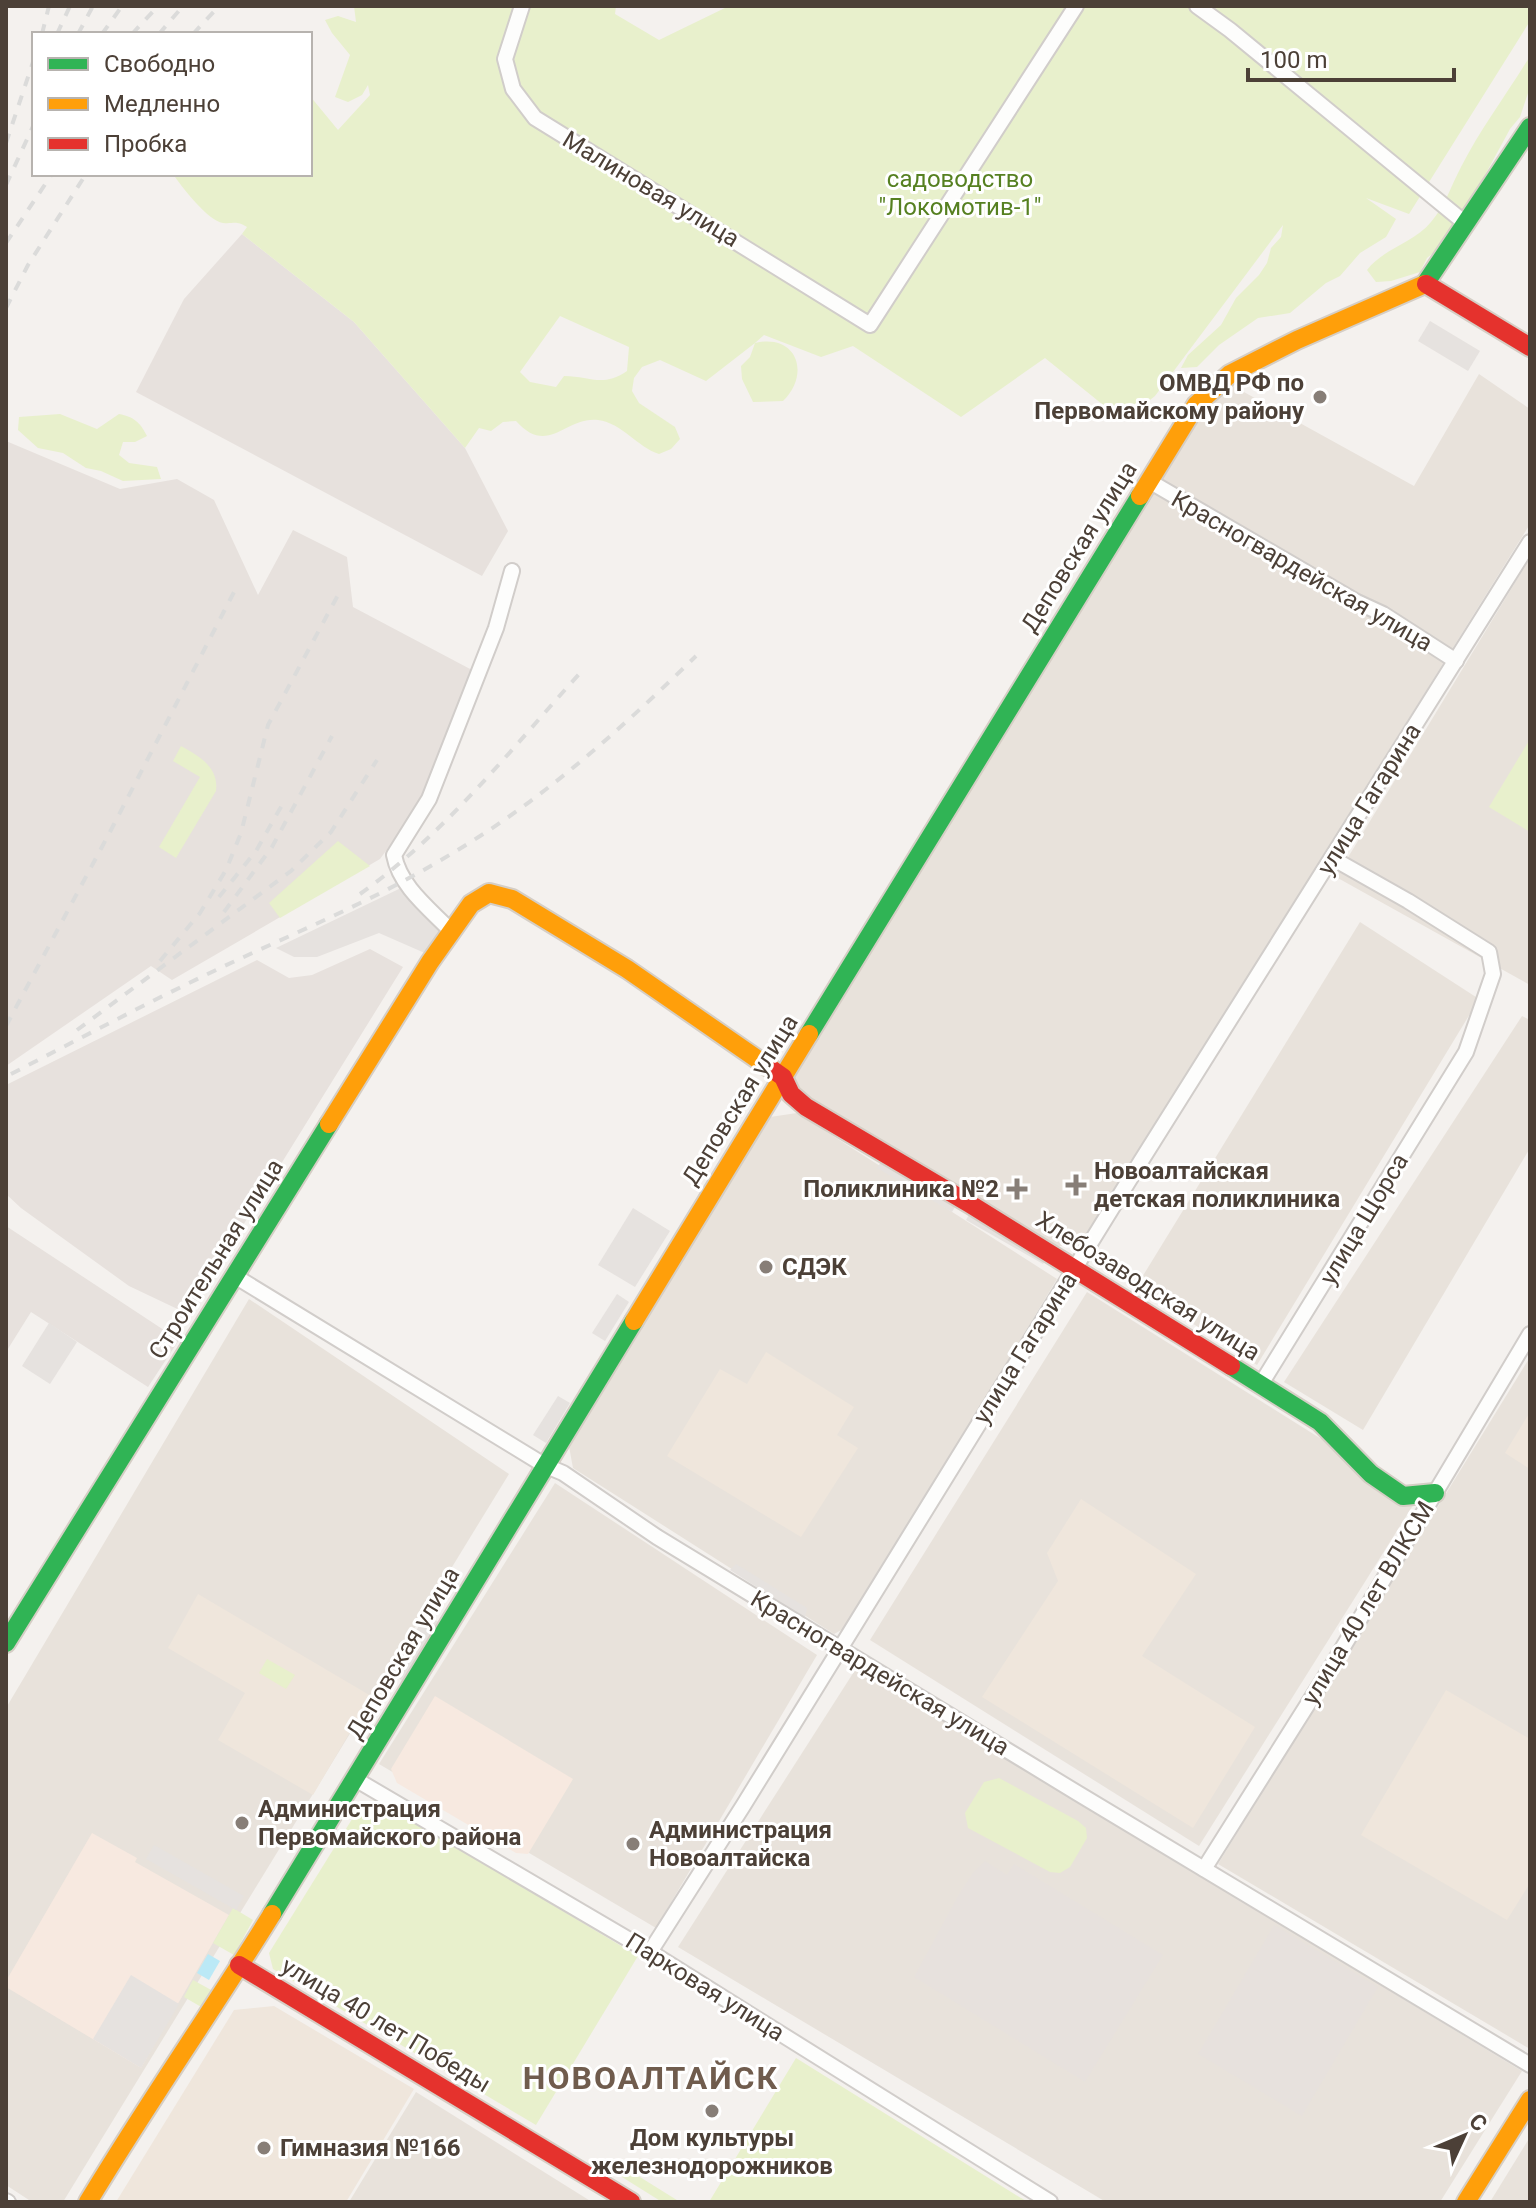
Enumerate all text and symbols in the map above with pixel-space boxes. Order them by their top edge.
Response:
legend [32,32,312,176]
scale bar [1248,32,1454,82]
text: 100 m [1260,46,1327,74]
text: Свободно [104,50,215,78]
text: Медленно [104,90,220,118]
street label: Малиновая улица [558,125,744,253]
text: Пробка [104,130,187,158]
park label: садоводство "Локомотив-1" [879,165,1041,221]
place label: ОМВД РФ по Первомайскому району [1034,369,1305,425]
marker: ОМВД РФ по Первомайскому району [1311,388,1329,406]
street label: Деповская улица [1015,457,1143,637]
street label: Красногвардейская улица [1167,485,1437,657]
street label: улица Гагарина [1311,718,1427,880]
street label: Деповская улица [676,1010,804,1190]
street label: улица Щорса [1314,1148,1414,1290]
street label: Строительная улица [143,1154,289,1364]
place label: Новоалтайская детская поликлиника [1094,1157,1340,1213]
marker: Новоалтайская детская поликлиника [1065,1174,1087,1196]
place label: Поликлиника №2 [803,1175,999,1203]
marker: Поликлиника №2 [1006,1178,1028,1200]
street label: Хлебозаводская улица [1031,1206,1265,1366]
place label: СДЭК [782,1253,847,1281]
marker: СДЭК [757,1258,775,1276]
street label: улица Гагарина [967,1267,1083,1429]
street label: улица 40 лет ВЛКСМ [1296,1496,1440,1710]
street label: Деповская улица [341,1562,465,1744]
street label: Красногвардейская улица [746,1585,1014,1761]
place label: Администрация Первомайского района [258,1795,522,1851]
marker: Администрация Первомайского района [233,1814,251,1832]
place label: Администрация Новоалтайска [649,1816,832,1872]
marker: Администрация Новоалтайска [624,1835,642,1853]
street label: Парковая улица [620,1927,790,2047]
street label: улица 40 лет Победы [276,1952,496,2098]
district label: НОВОАЛТАЙСК [523,2059,779,2097]
north arrow [1424,2096,1504,2176]
marker: Дом культуры железнодорожников [703,2102,721,2120]
text: С [1464,2109,1492,2136]
place label: Дом культуры железнодорожников [591,2124,833,2180]
place label: Гимназия №166 [280,2134,460,2162]
marker: Гимназия №166 [255,2139,273,2157]

